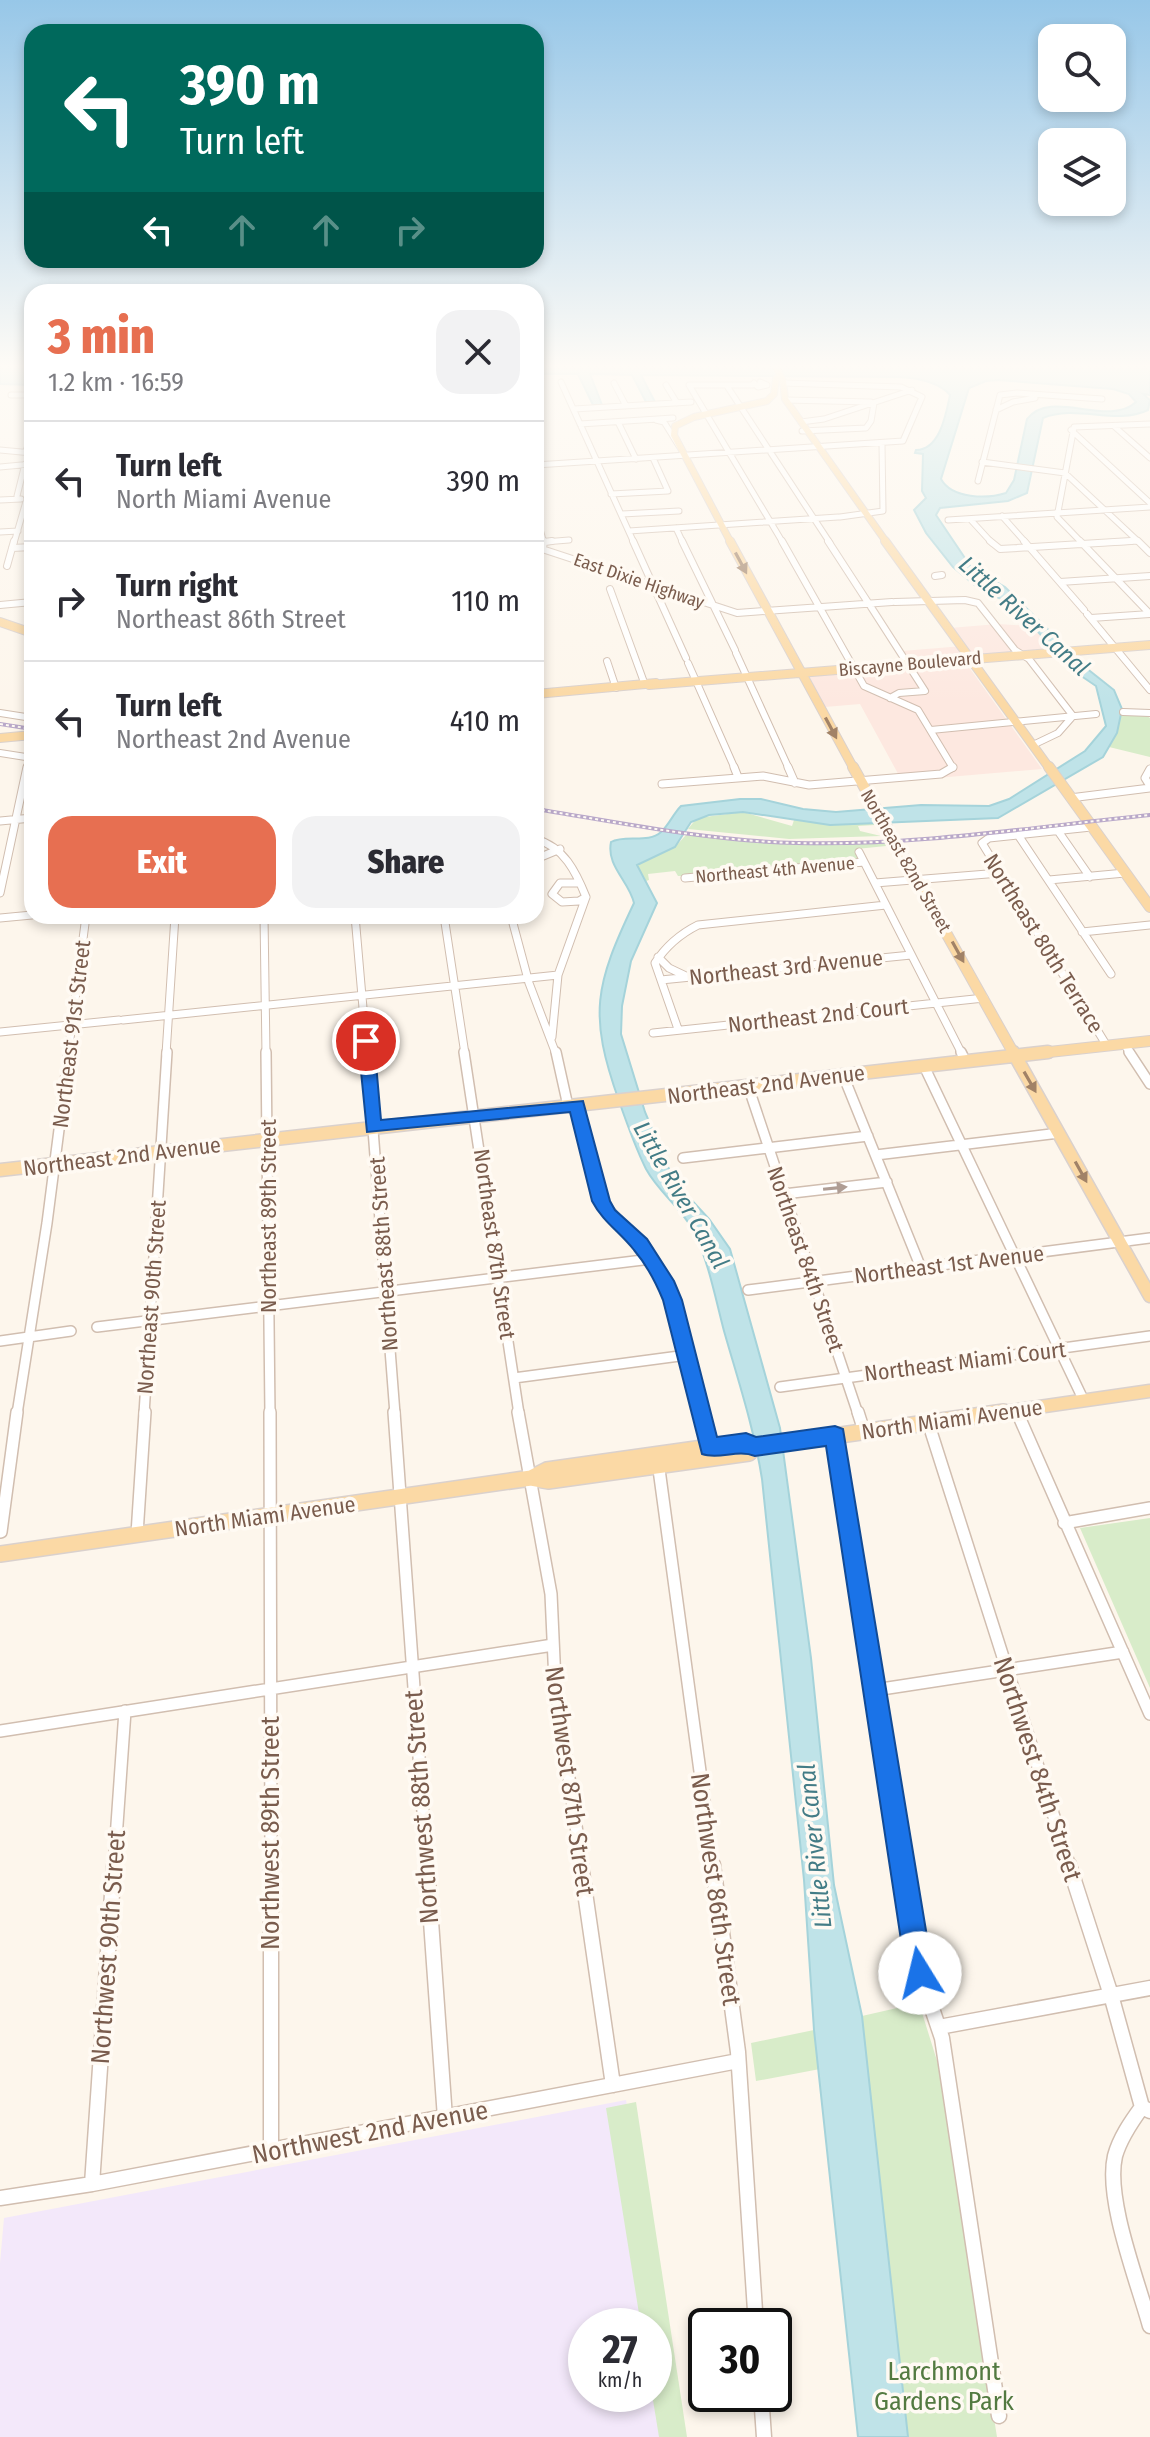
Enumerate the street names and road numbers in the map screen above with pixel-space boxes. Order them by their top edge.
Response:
street label: East Dixie Highway [571,548,707,614]
street label: Biscayne Boulevard [838,647,982,681]
street label: Northeast 82nd Street [856,785,956,937]
street label: Northeast 80th Terrace [978,849,1110,1038]
street label: Northeast 4th Avenue [695,852,856,888]
street label: Northeast 91st Street [47,938,97,1130]
street label: Northeast 3rd Avenue [688,944,884,991]
street label: Northeast 2nd Court [726,993,910,1038]
street label: Northeast 2nd Avenue [666,1059,866,1110]
street label: Northeast 89th Street [255,1118,282,1313]
street label: Northeast 2nd Avenue [22,1131,222,1182]
street label: Northeast 87th Street [468,1147,521,1342]
street label: Northeast 88th Street [363,1155,404,1352]
street label: Northeast 84th Street [761,1163,850,1356]
street label: Northeast 90th Street [131,1198,172,1395]
street label: Northeast 1st Avenue [853,1239,1045,1290]
street label: Northeast Miami Court [863,1336,1068,1387]
street label: North Miami Avenue [860,1393,1044,1446]
street label: North Miami Avenue [173,1490,357,1543]
street label: Northwest 84th Street [987,1653,1089,1886]
street label: Northwest 87th Street [538,1664,601,1898]
street label: Northwest 88th Street [398,1688,445,1925]
street label: Northwest 89th Street [255,1716,286,1950]
street label: Northwest 86th Street [684,1771,747,2008]
street label: Northwest 90th Street [85,1828,132,2065]
street label: Northwest 2nd Avenue [250,2094,491,2171]

